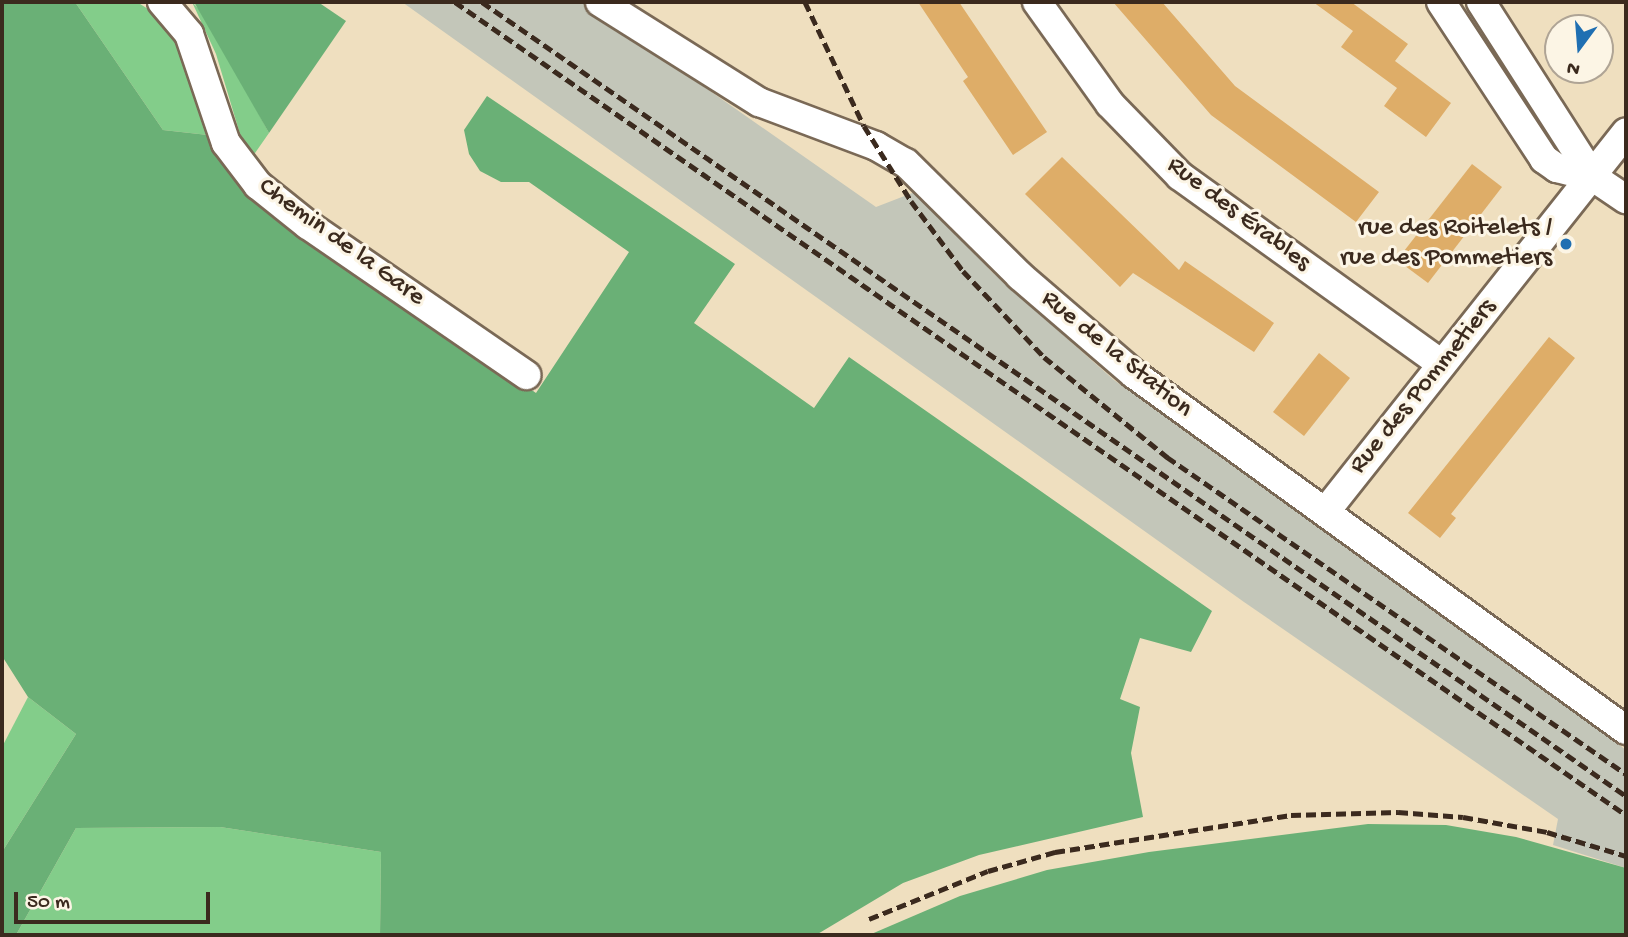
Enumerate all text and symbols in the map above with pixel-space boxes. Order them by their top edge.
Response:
north arrow [1544,14,1614,84]
text: N [1564,55,1583,81]
street label: Rue des Érables [1160,151,1316,279]
street label: Chemin de la Gare [251,172,431,314]
place label: rue des Roitelets / rue des Pommetiers [1340,213,1552,274]
marker: rue des Roitelets / rue des Pommetiers [1558,236,1574,252]
street label: Rue de la Station [1034,284,1198,426]
street label: Rue des Pommetiers [1344,293,1504,481]
scale bar [18,878,214,922]
text: 50 m [27,891,70,916]

